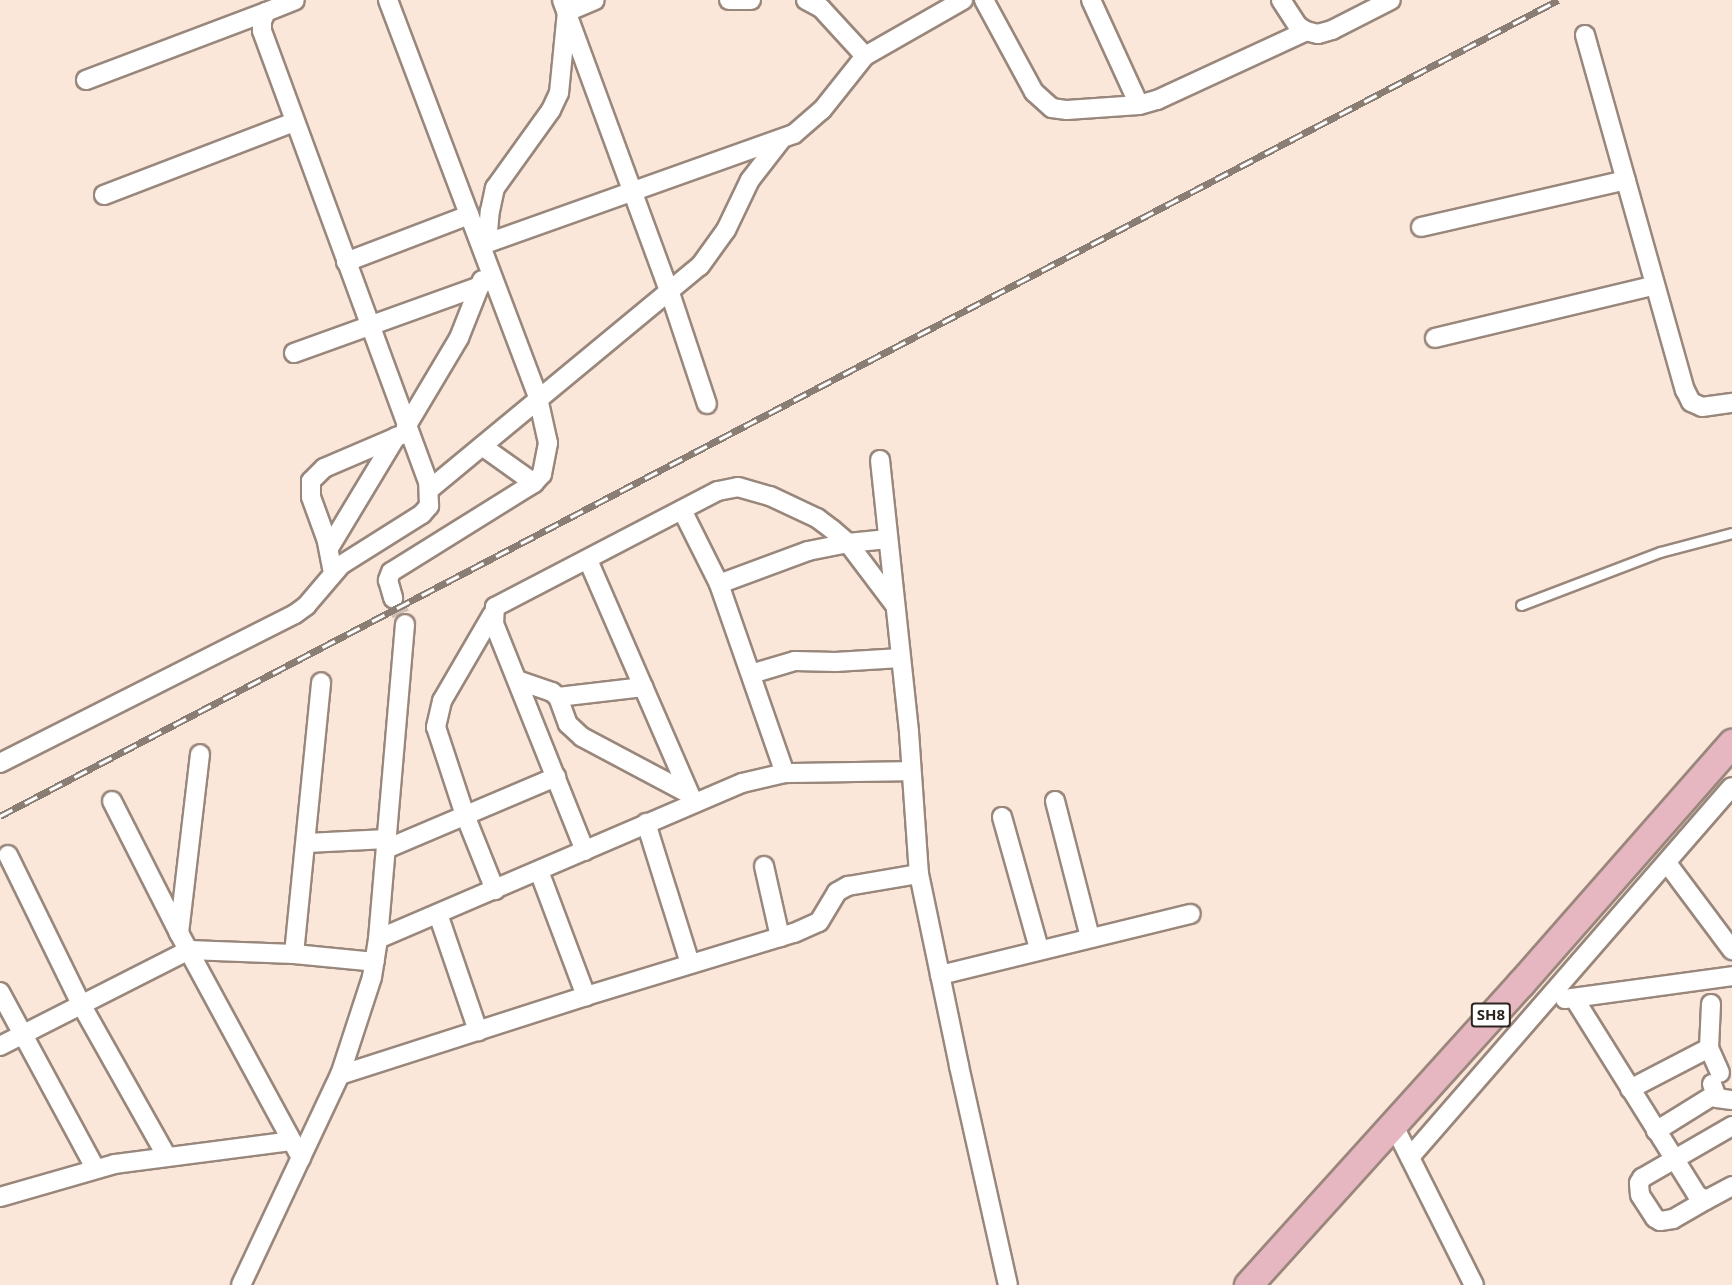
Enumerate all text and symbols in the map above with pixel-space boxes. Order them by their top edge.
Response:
road number: SH8 [1470,1003,1512,1027]

